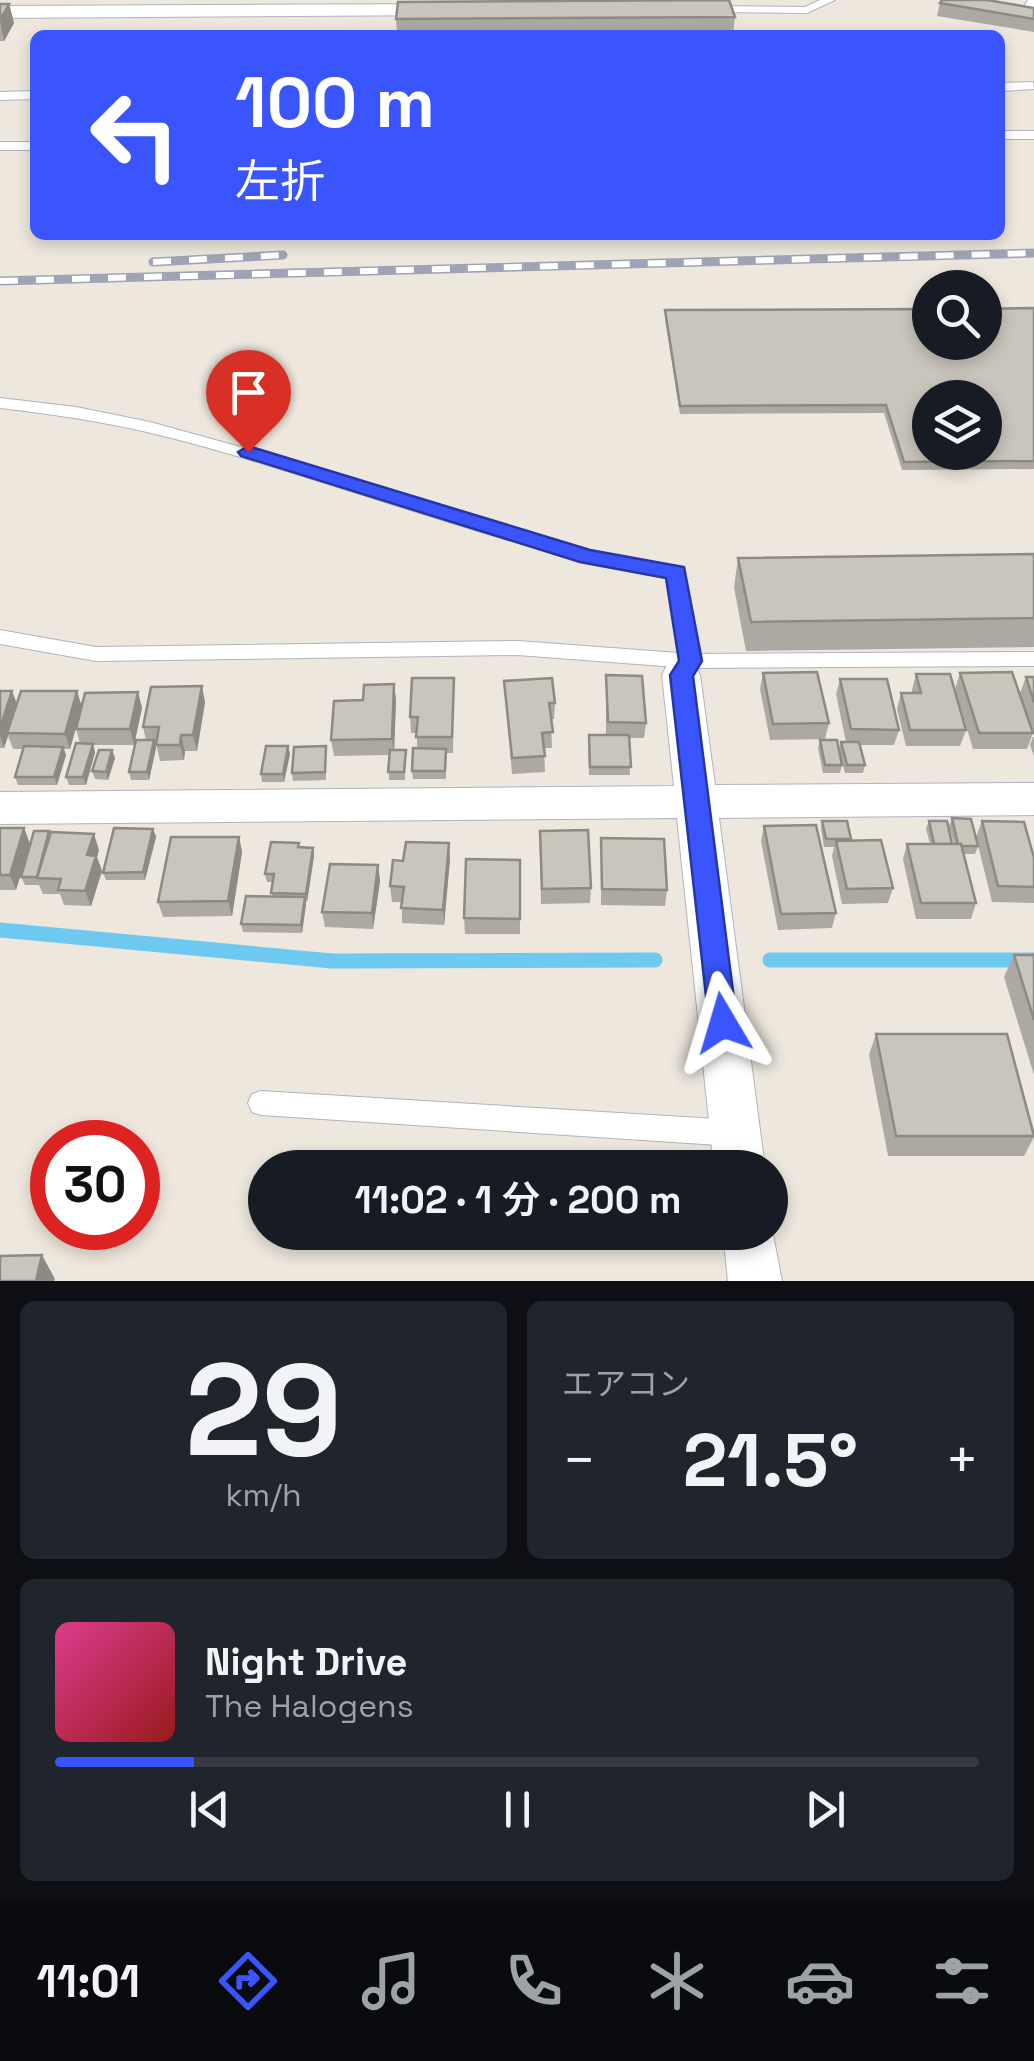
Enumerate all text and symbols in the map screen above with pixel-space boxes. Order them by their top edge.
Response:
text: 100 m [235,58,435,147]
icon: left [70,70,200,200]
text: 左折 [235,153,325,210]
map controls [912,270,1002,470]
button: search [912,270,1002,360]
pin [206,350,291,453]
icon: arrive [221,365,276,420]
button: layers [912,380,1002,470]
position arrow [671,971,775,1075]
speed limit sign: 30 [30,1120,160,1250]
text: 11:02 · 1 分 · 200 m [355,1176,681,1224]
text: 29 [185,1327,342,1493]
text: エアコン [562,1364,690,1404]
text: 21.5° [683,1412,858,1508]
text: − [562,1425,596,1495]
text: + [945,1425,979,1495]
text: km/h [225,1475,302,1515]
text: Night Drive [205,1638,407,1686]
text: The Halogens [205,1686,414,1726]
icon: previous [182,1782,237,1837]
icon: pause [490,1782,545,1837]
icon: next [798,1782,853,1837]
icon: directions [213,1946,283,2016]
icon: music [356,1946,426,2016]
icon: phone [499,1946,569,2016]
icon: climate [642,1946,712,2016]
icon: car [785,1946,855,2016]
icon: filters [927,1946,997,2016]
text: 11:01 [36,1953,140,2010]

